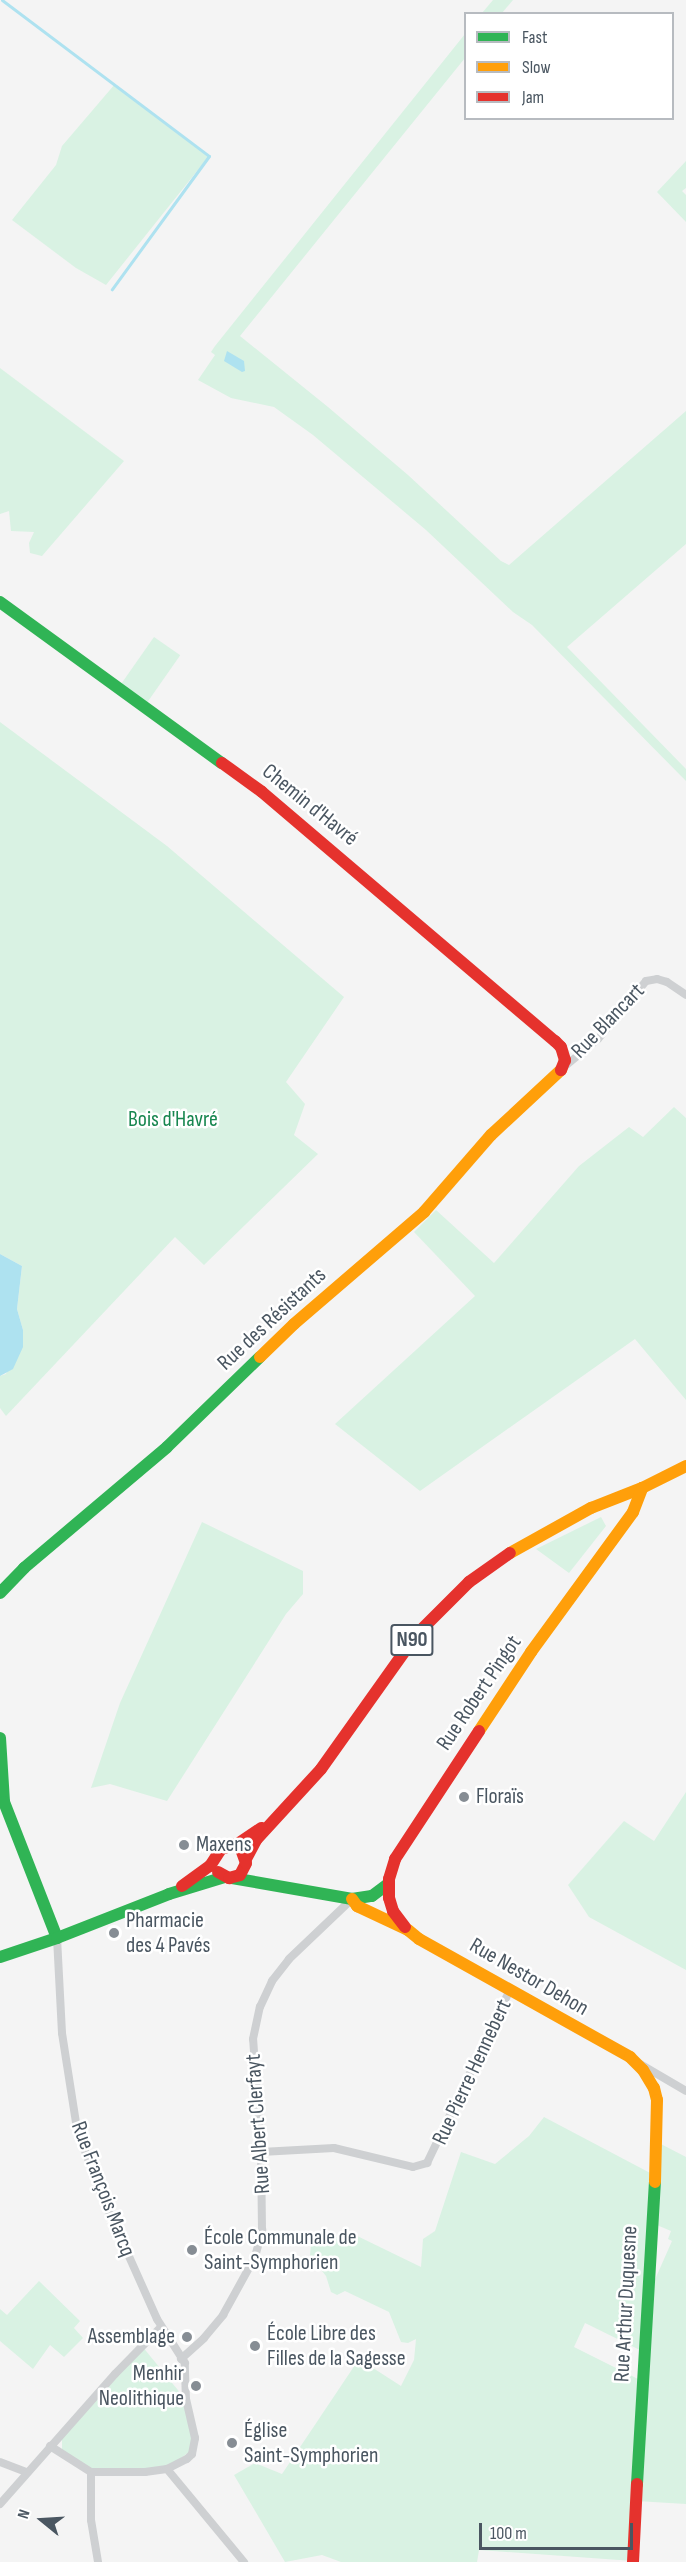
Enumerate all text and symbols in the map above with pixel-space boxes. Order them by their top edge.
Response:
legend [464,12,674,120]
text: Fast [522,27,547,48]
text: Slow [522,57,551,78]
text: Jam [522,87,544,108]
street label: Chemin d'Havré [257,758,363,852]
street label: Rue Blancart [566,978,650,1064]
park label: Bois d'Havré [128,1107,218,1133]
street label: Rue des Résistants [212,1262,332,1376]
road number: N90 [390,1622,434,1658]
street label: Rue Robert Pingot [431,1631,527,1755]
place label: Floraïs [476,1784,524,1810]
marker: Floraïs [457,1790,471,1804]
place label: Maxens [196,1832,252,1858]
marker: Maxens [177,1838,191,1852]
place label: Pharmacie des 4 Pavés [126,1907,211,1958]
marker: Pharmacie des 4 Pavés [107,1926,121,1940]
street label: Rue Nestor Dehon [465,1932,593,2022]
street label: Rue Pierre Hennebert [427,1995,517,2149]
street label: Rue Albert Clerfayt [240,2053,276,2195]
street label: Rue François Marcq [65,2118,141,2260]
place label: École Communale de Saint-Symphorien [204,2224,357,2276]
street label: Rue Arthur Duquesne [609,2225,643,2383]
marker: École Communale de Saint-Symphorien [185,2243,199,2257]
place label: École Libre des Filles de la Sagesse [267,2320,406,2372]
place label: Assemblage [88,2324,175,2350]
marker: Assemblage [180,2330,194,2344]
marker: École Libre des Filles de la Sagesse [248,2339,262,2353]
place label: Menhir Neolithique [99,2360,184,2412]
marker: Menhir Neolithique [189,2379,203,2393]
place label: Église Saint-Symphorien [244,2417,378,2468]
marker: Église Saint-Symphorien [225,2436,239,2450]
north arrow [12,2490,72,2550]
text: N [14,2507,35,2521]
scale bar [482,2511,636,2549]
text: 100 m [490,2523,527,2544]

